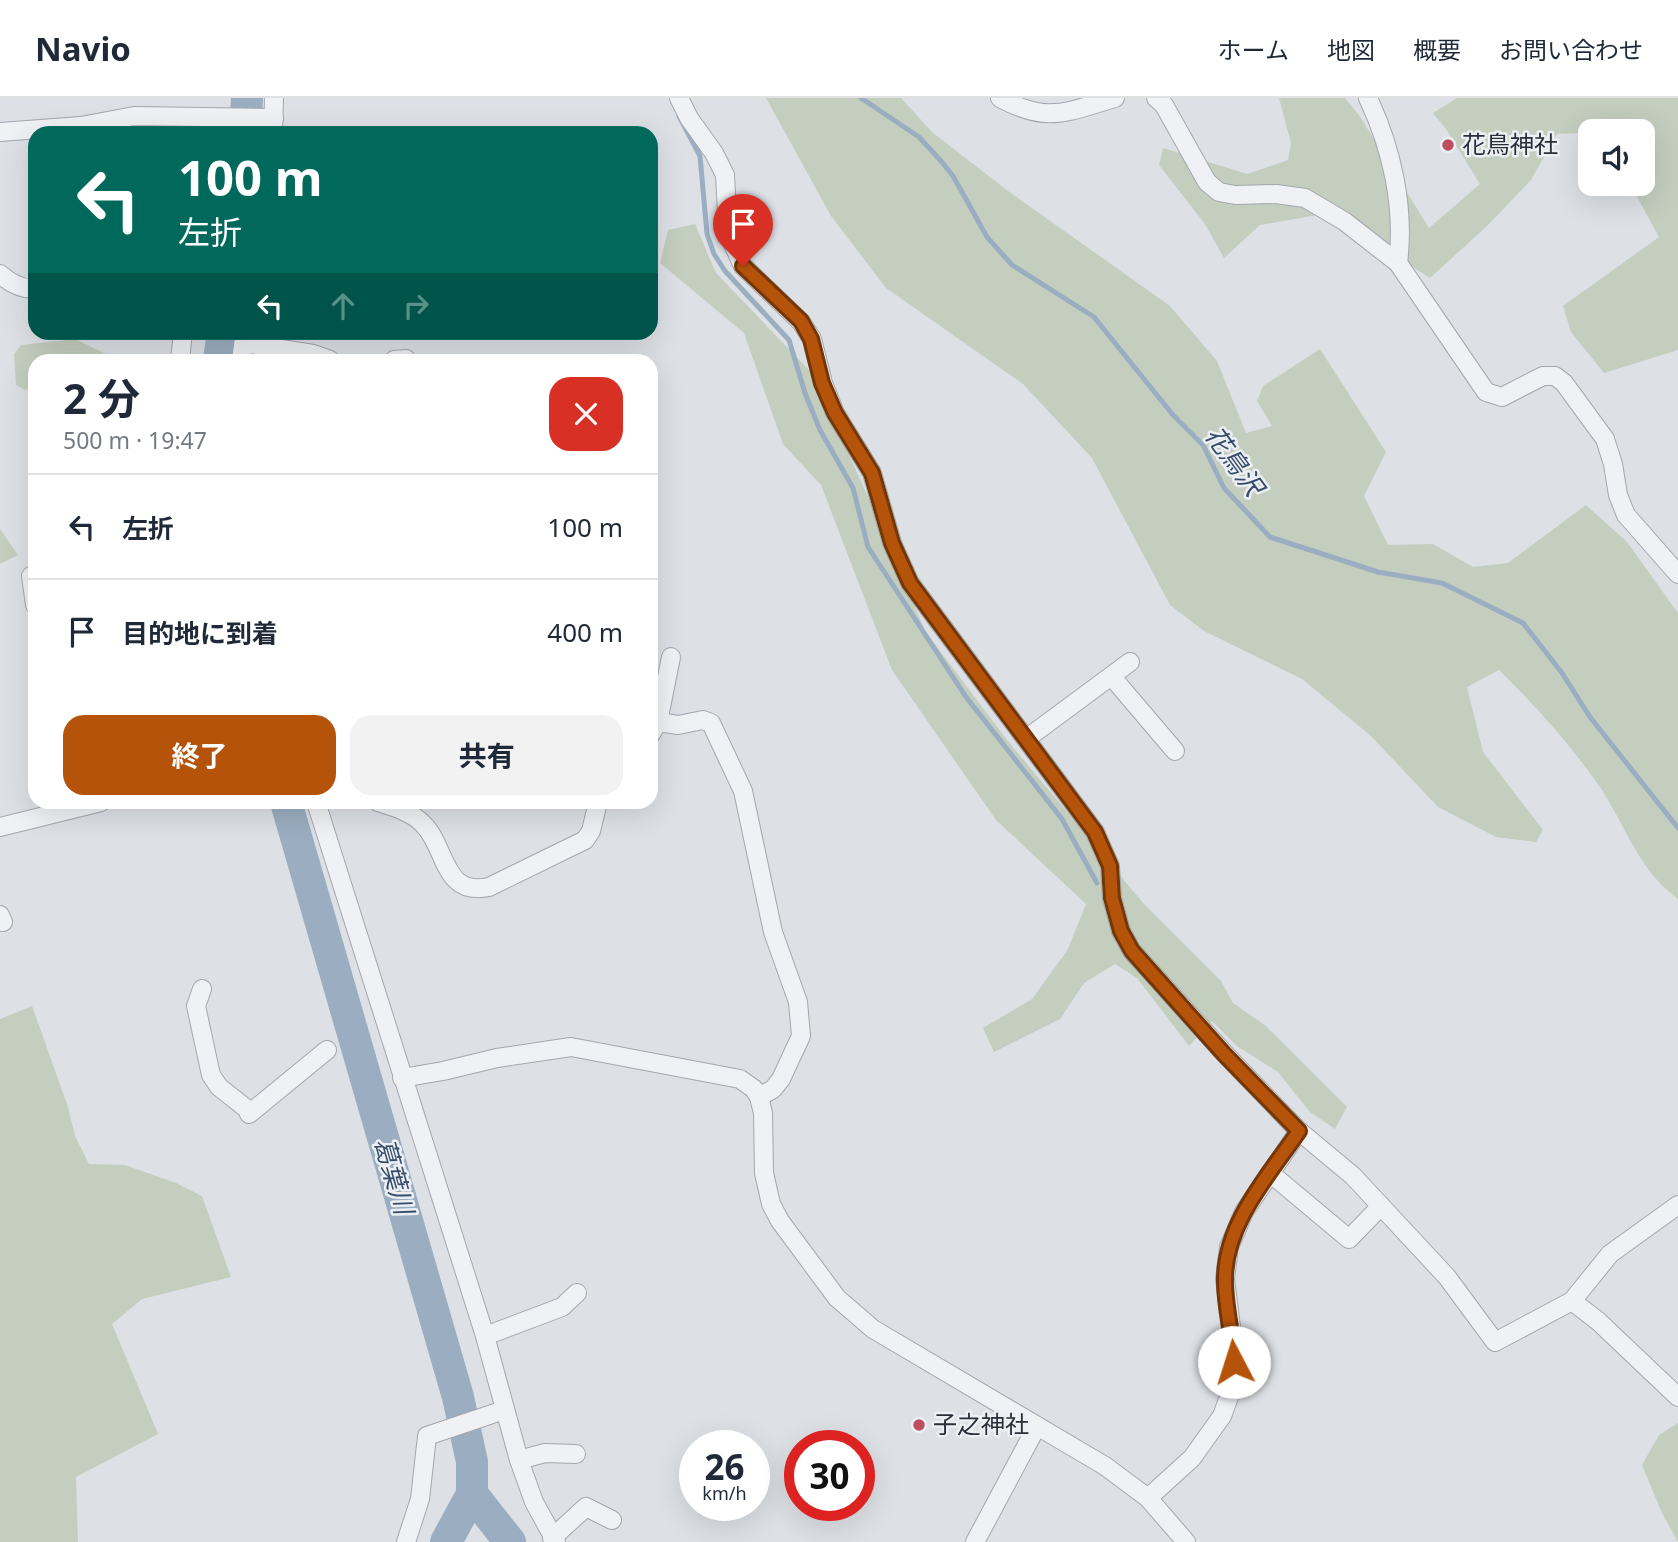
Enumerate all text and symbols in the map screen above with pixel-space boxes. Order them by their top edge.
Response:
text: Navio [35,26,131,71]
text: ホーム [1218,33,1289,66]
text: 地図 [1327,33,1375,66]
text: 概要 [1413,33,1461,66]
text: お問い合わせ [1499,33,1643,66]
map controls [1578,119,1655,196]
button: sound [1578,119,1655,196]
place label: 花鳥神社 [1462,127,1558,160]
marker: 花鳥神社 [1440,137,1456,153]
text: 100 m [178,144,323,210]
icon: left [63,154,154,245]
pin [713,194,773,266]
icon: arrive [724,205,762,243]
text: 左折 [178,210,242,253]
icon: left [251,287,289,325]
icon: ahead [324,287,362,325]
icon: right [397,287,435,325]
text: 2 分 [63,369,140,426]
button: close [549,377,623,451]
water label: 花鳥沢 [1197,418,1274,505]
text: 500 m · 19:47 [63,424,207,456]
icon: left [63,508,101,546]
text: 100 m [547,509,623,545]
text: 左折 [122,510,174,546]
icon: arrive [63,613,101,651]
text: 400 m [547,614,623,650]
text: 目的地に到着 [122,615,278,651]
button: 終了 [63,715,336,795]
button: 共有 [350,715,623,795]
water label: 葛葉川 [367,1133,424,1221]
position arrow [1197,1325,1271,1399]
place label: 子之神社 [933,1407,1029,1440]
marker: 子之神社 [911,1417,927,1433]
speed limit sign: 30 [784,1430,875,1521]
text: 26 [704,1443,745,1490]
text: km/h [702,1481,747,1505]

